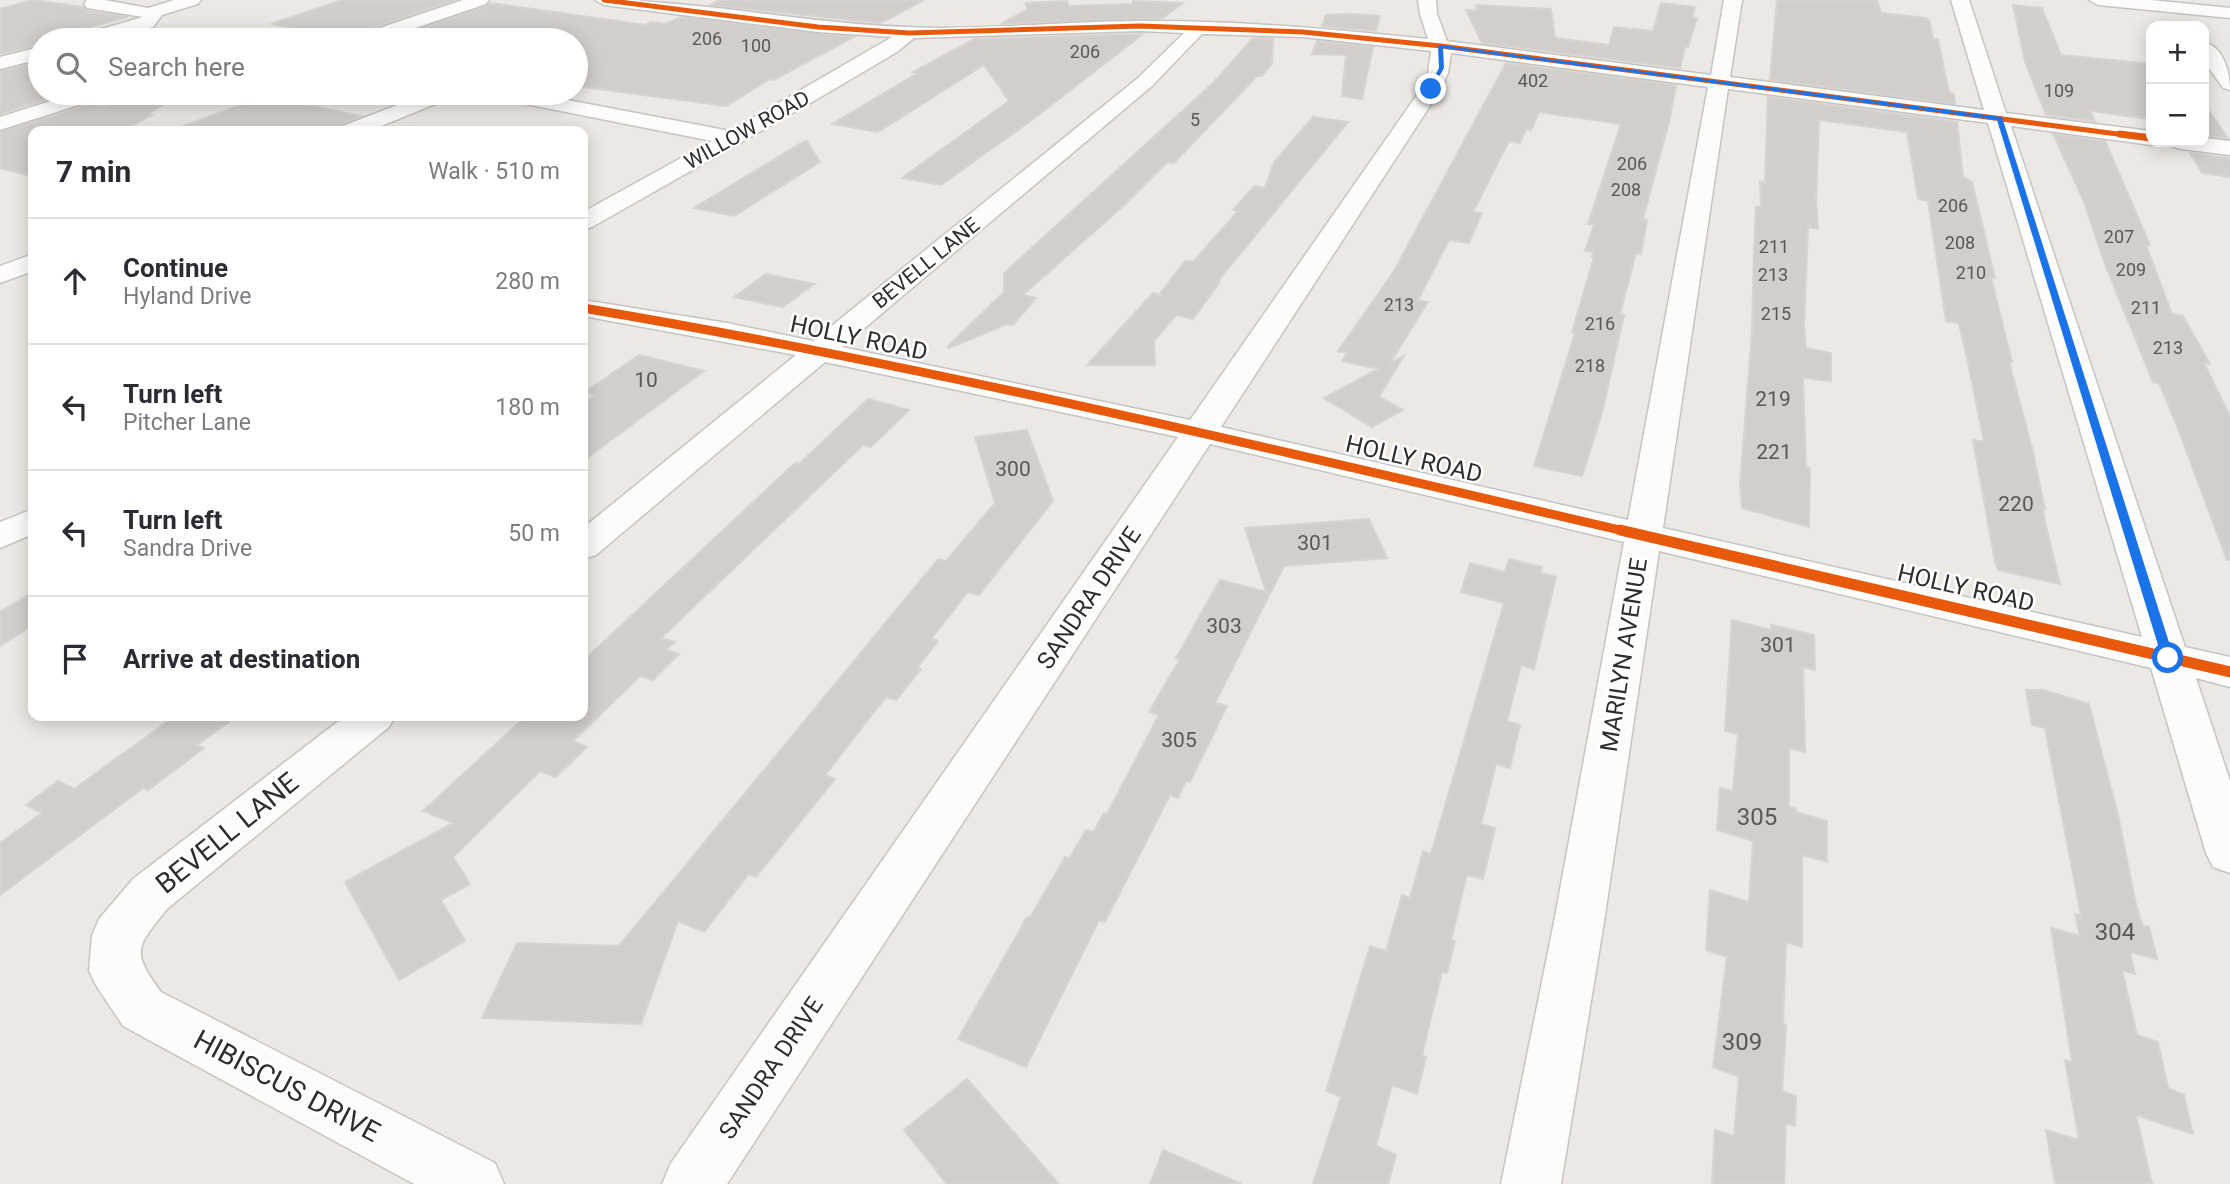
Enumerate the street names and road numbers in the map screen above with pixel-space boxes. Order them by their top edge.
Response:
street label: WILLOW ROAD [680,86,814,174]
street label: BEVELL LANE [868,213,984,313]
street label: HOLLY ROAD [788,310,930,366]
street label: HOLLY ROAD [1343,430,1485,488]
street label: SANDRA DRIVE [1031,522,1147,674]
street label: MARILYN AVENUE [1595,556,1653,754]
street label: HOLLY ROAD [1895,559,2037,617]
street label: BEVELL LANE [149,766,305,900]
street label: SANDRA DRIVE [713,992,829,1144]
street label: HIBISCUS DRIVE [188,1023,386,1149]

